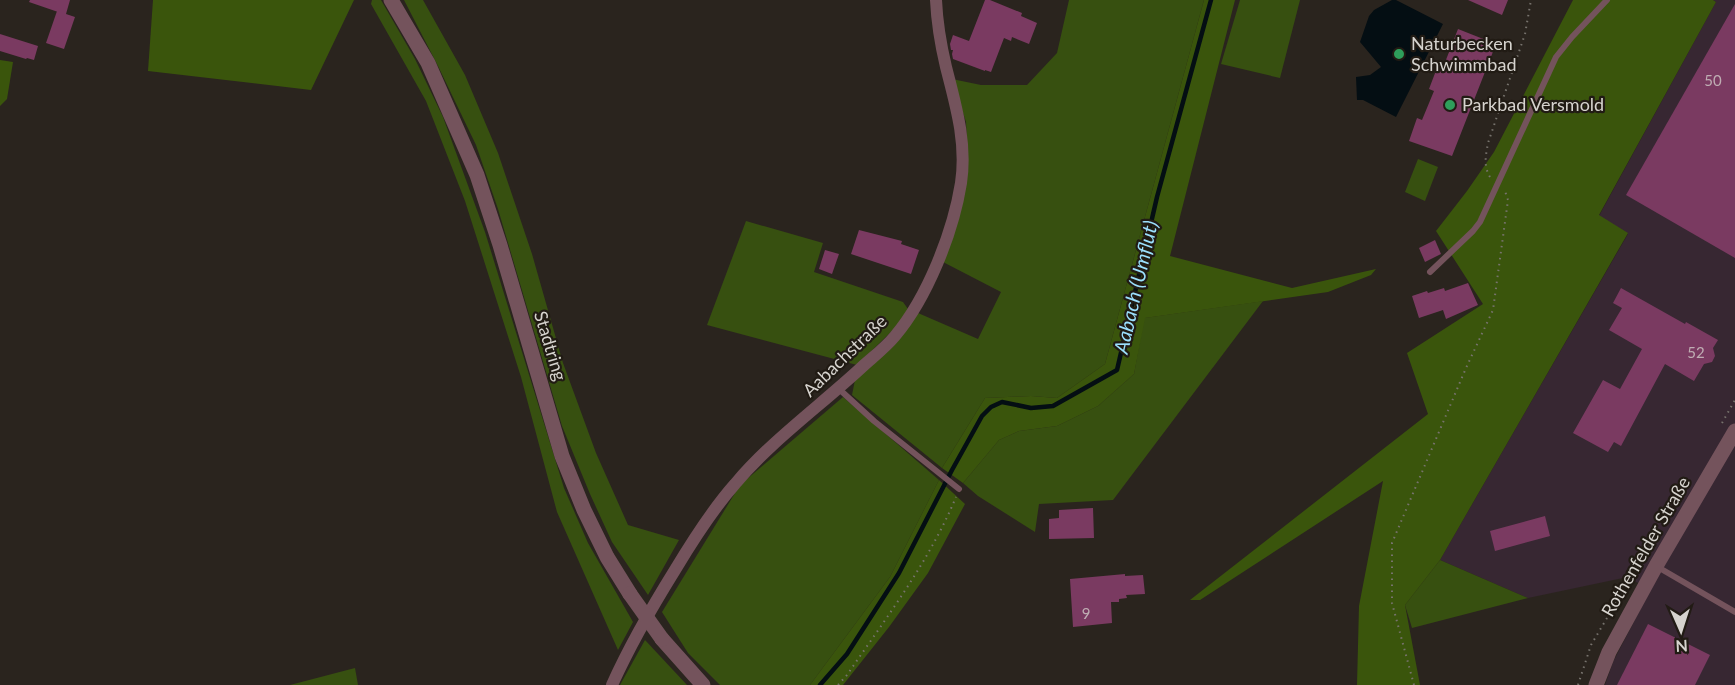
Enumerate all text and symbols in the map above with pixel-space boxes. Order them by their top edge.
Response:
place label: Naturbecken Schwimmbad [1411,32,1516,75]
marker: Naturbecken Schwimmbad [1392,47,1406,61]
house number: 50 [1704,71,1722,89]
place label: Parkbad Versmold [1462,93,1604,115]
marker: Parkbad Versmold [1443,98,1457,112]
water label: Aabach (Umflut) [1108,218,1162,357]
street label: Stadtring [530,308,572,383]
street label: Aabachstraße [798,310,891,401]
house number: 52 [1687,343,1705,361]
street label: Rothenfelder Straße [1596,473,1694,620]
north arrow [1651,601,1711,661]
house number: 9 [1082,604,1090,622]
text: N [1675,637,1688,656]

